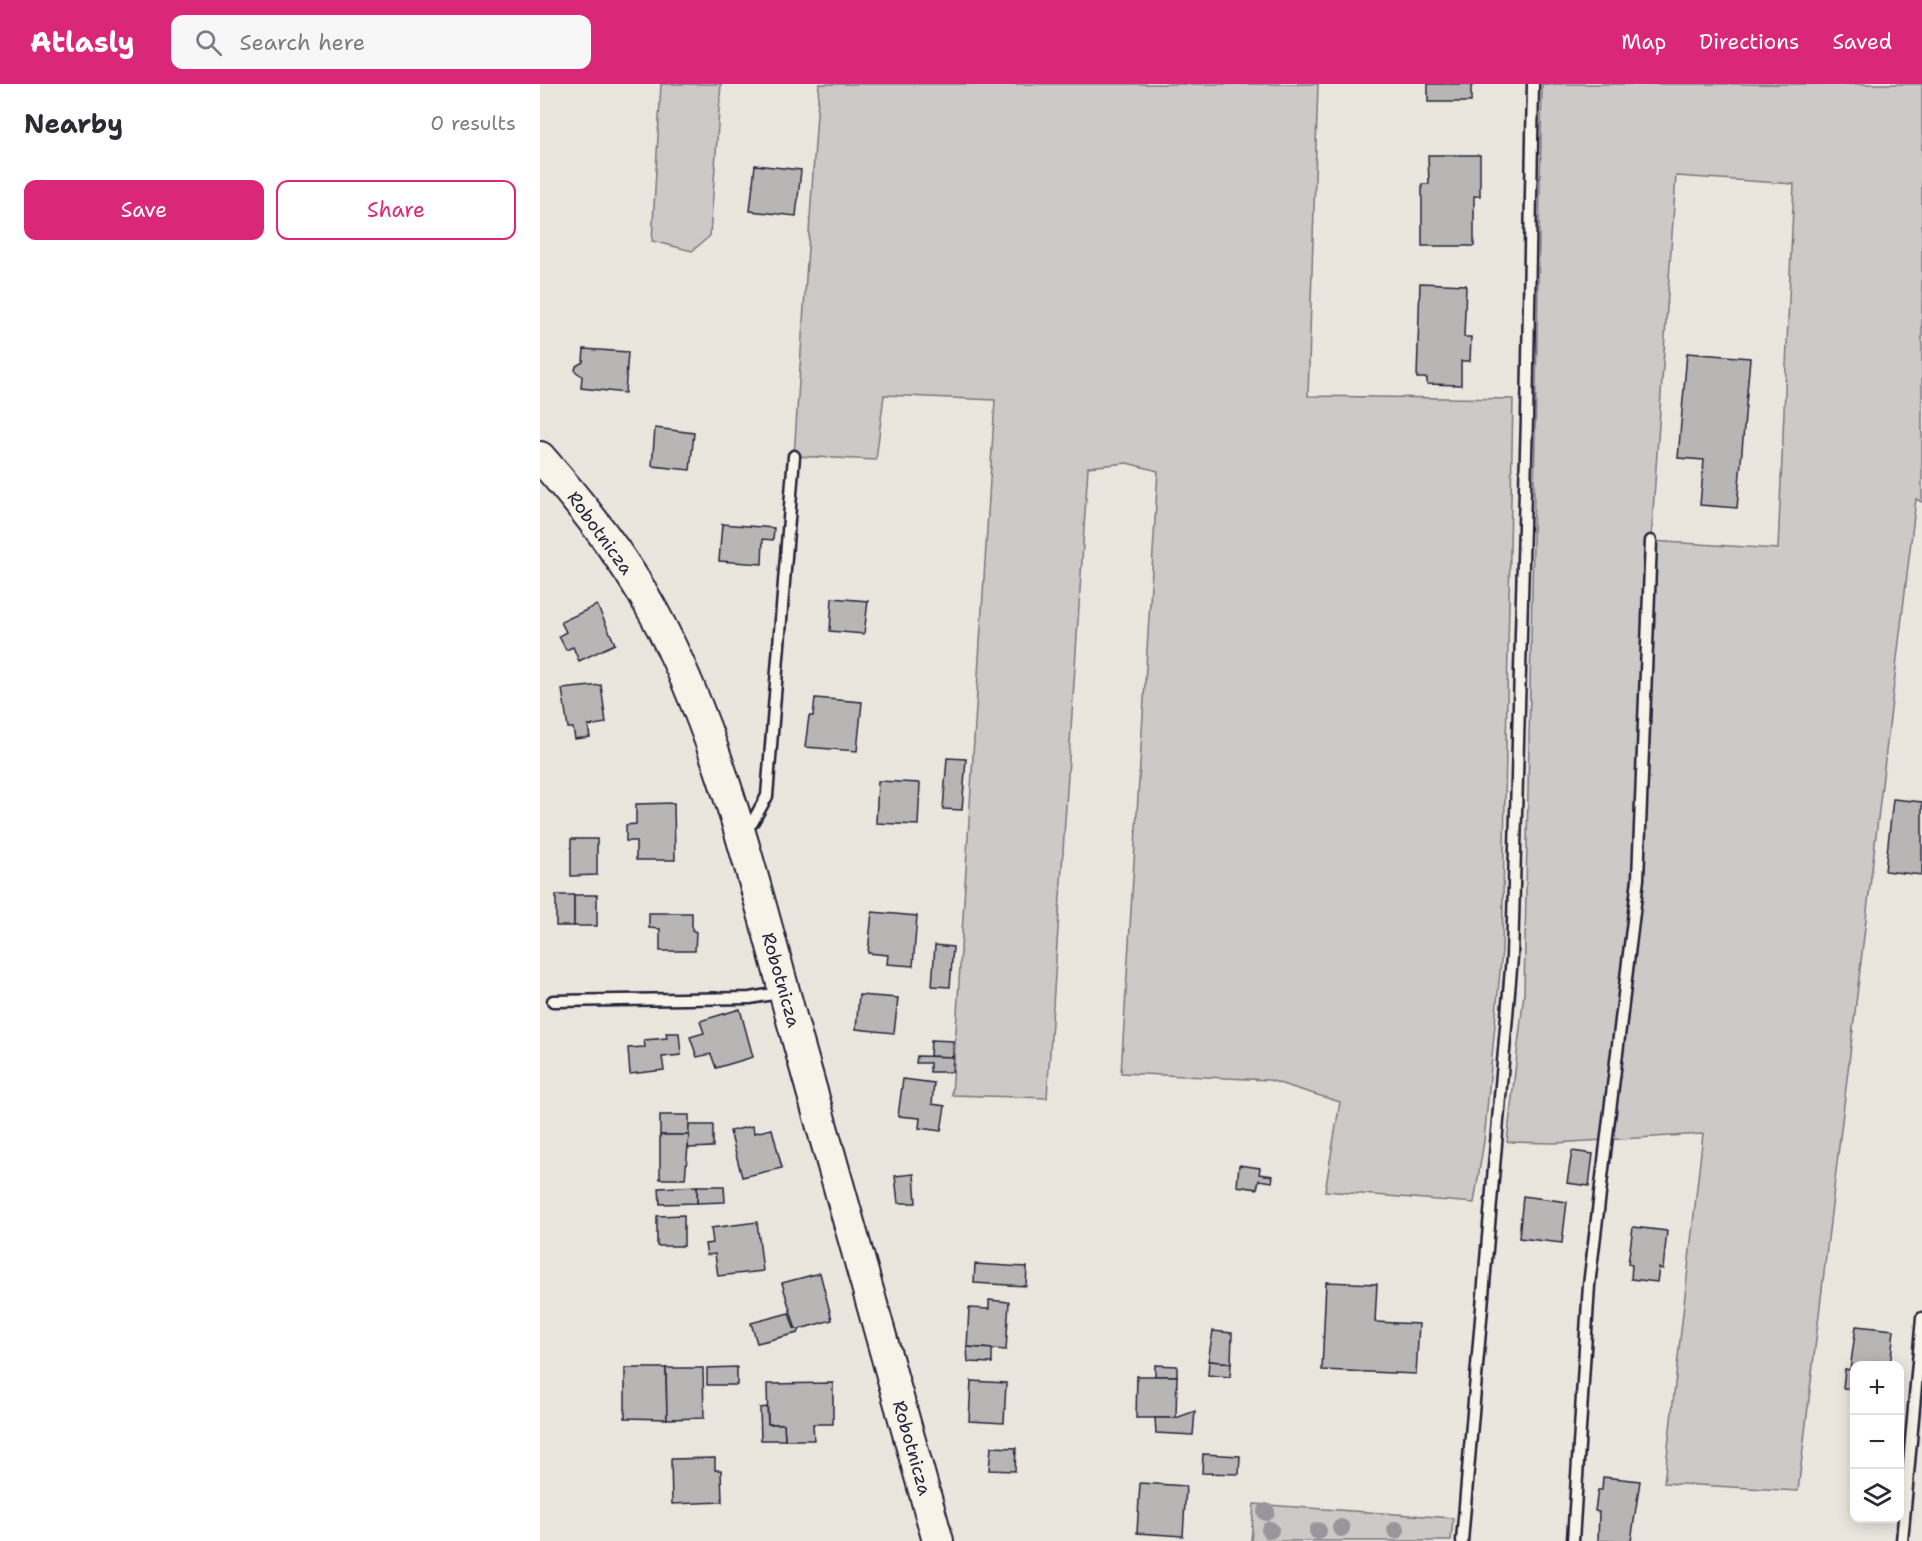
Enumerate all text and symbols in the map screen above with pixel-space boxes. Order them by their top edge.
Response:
search box [171,15,591,69]
text: Atlasly [30,23,135,61]
icon: search [192,26,225,59]
text: Search here [240,28,365,57]
text: Map [1621,28,1666,56]
text: Directions [1699,28,1799,56]
text: Saved [1832,28,1892,56]
text: Nearby [24,106,123,141]
text: 0 results [430,110,516,136]
button: Save [24,180,264,240]
button: Share [276,180,516,240]
street label: Robotnicza [562,486,638,580]
street label: Robotnicza [756,930,806,1030]
map controls [1850,1361,1904,1523]
button: + [1850,1361,1904,1415]
street label: Robotnicza [887,1398,937,1498]
button: − [1850,1415,1904,1469]
button: layers [1850,1469,1904,1523]

